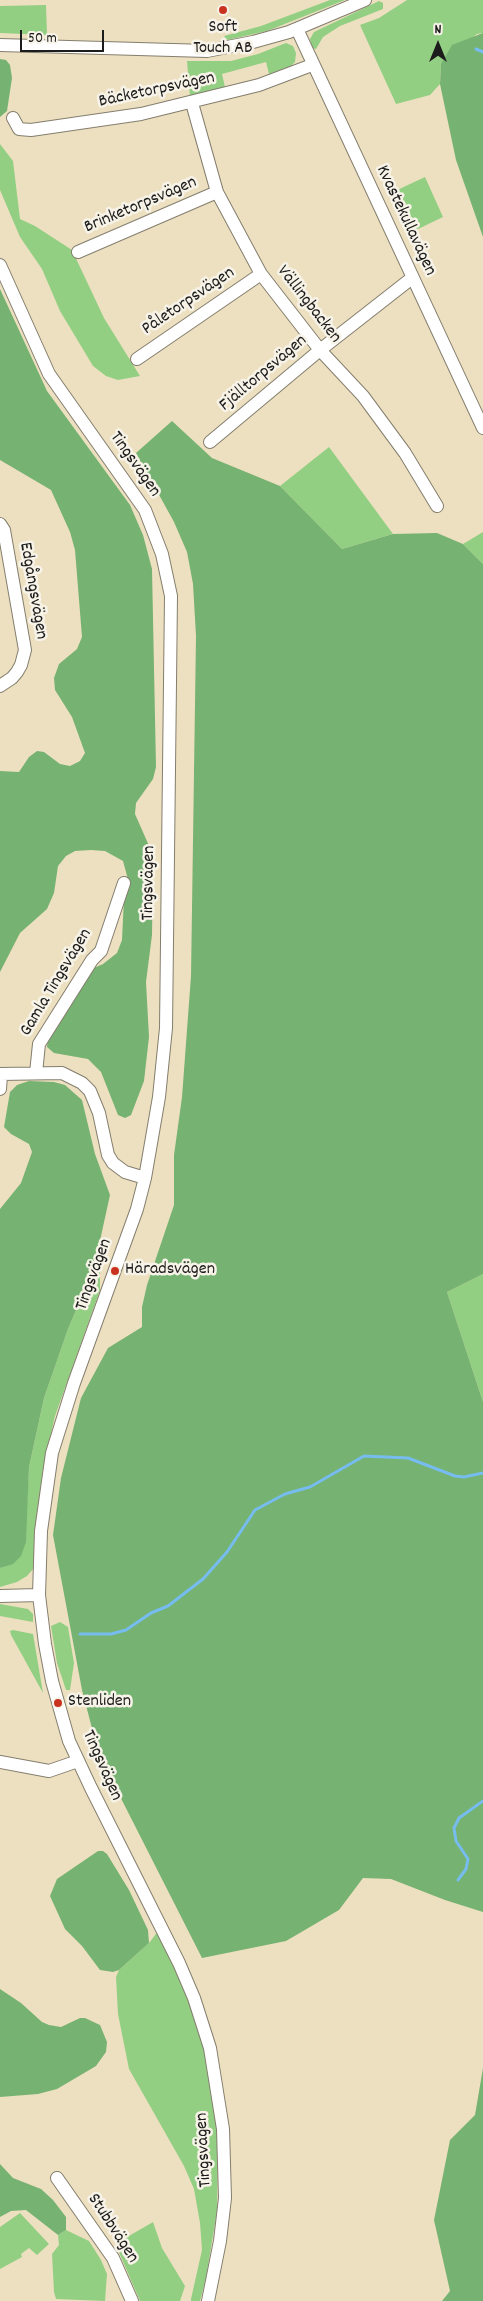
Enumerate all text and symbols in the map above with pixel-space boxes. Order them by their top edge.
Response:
marker: Soft Touch AB [217,4,229,16]
place label: Soft Touch AB [193,18,253,60]
scale bar [22,20,106,52]
north arrow [413,20,463,70]
text: N [435,20,441,40]
text: 50 m [28,28,57,50]
street label: Bäcketorpsvägen [97,68,217,114]
street label: Kvastekullavägen [370,162,440,280]
street label: Brinketorpsvägen [82,173,200,239]
street label: Vällingbacken [271,262,345,348]
street label: Påletorpsvägen [139,263,239,341]
street label: Fjälltorpsvägen [216,331,312,417]
street label: Tingsvägen [104,428,164,502]
street label: Edgångsvägen [13,541,51,641]
street label: Tingsvägen [139,845,161,921]
street label: Gamla Tingsvägen [16,925,98,1041]
street label: Tingsvägen [72,1236,118,1314]
place label: Häradsvägen [125,1260,215,1282]
marker: Häradsvägen [109,1265,121,1277]
place label: Stenliden [68,1692,131,1714]
marker: Stenliden [52,1697,64,1709]
street label: Tingsvägen [76,1727,126,1805]
street label: Tingsvägen [192,2112,218,2188]
street label: Stubbvägen [82,2190,142,2268]

